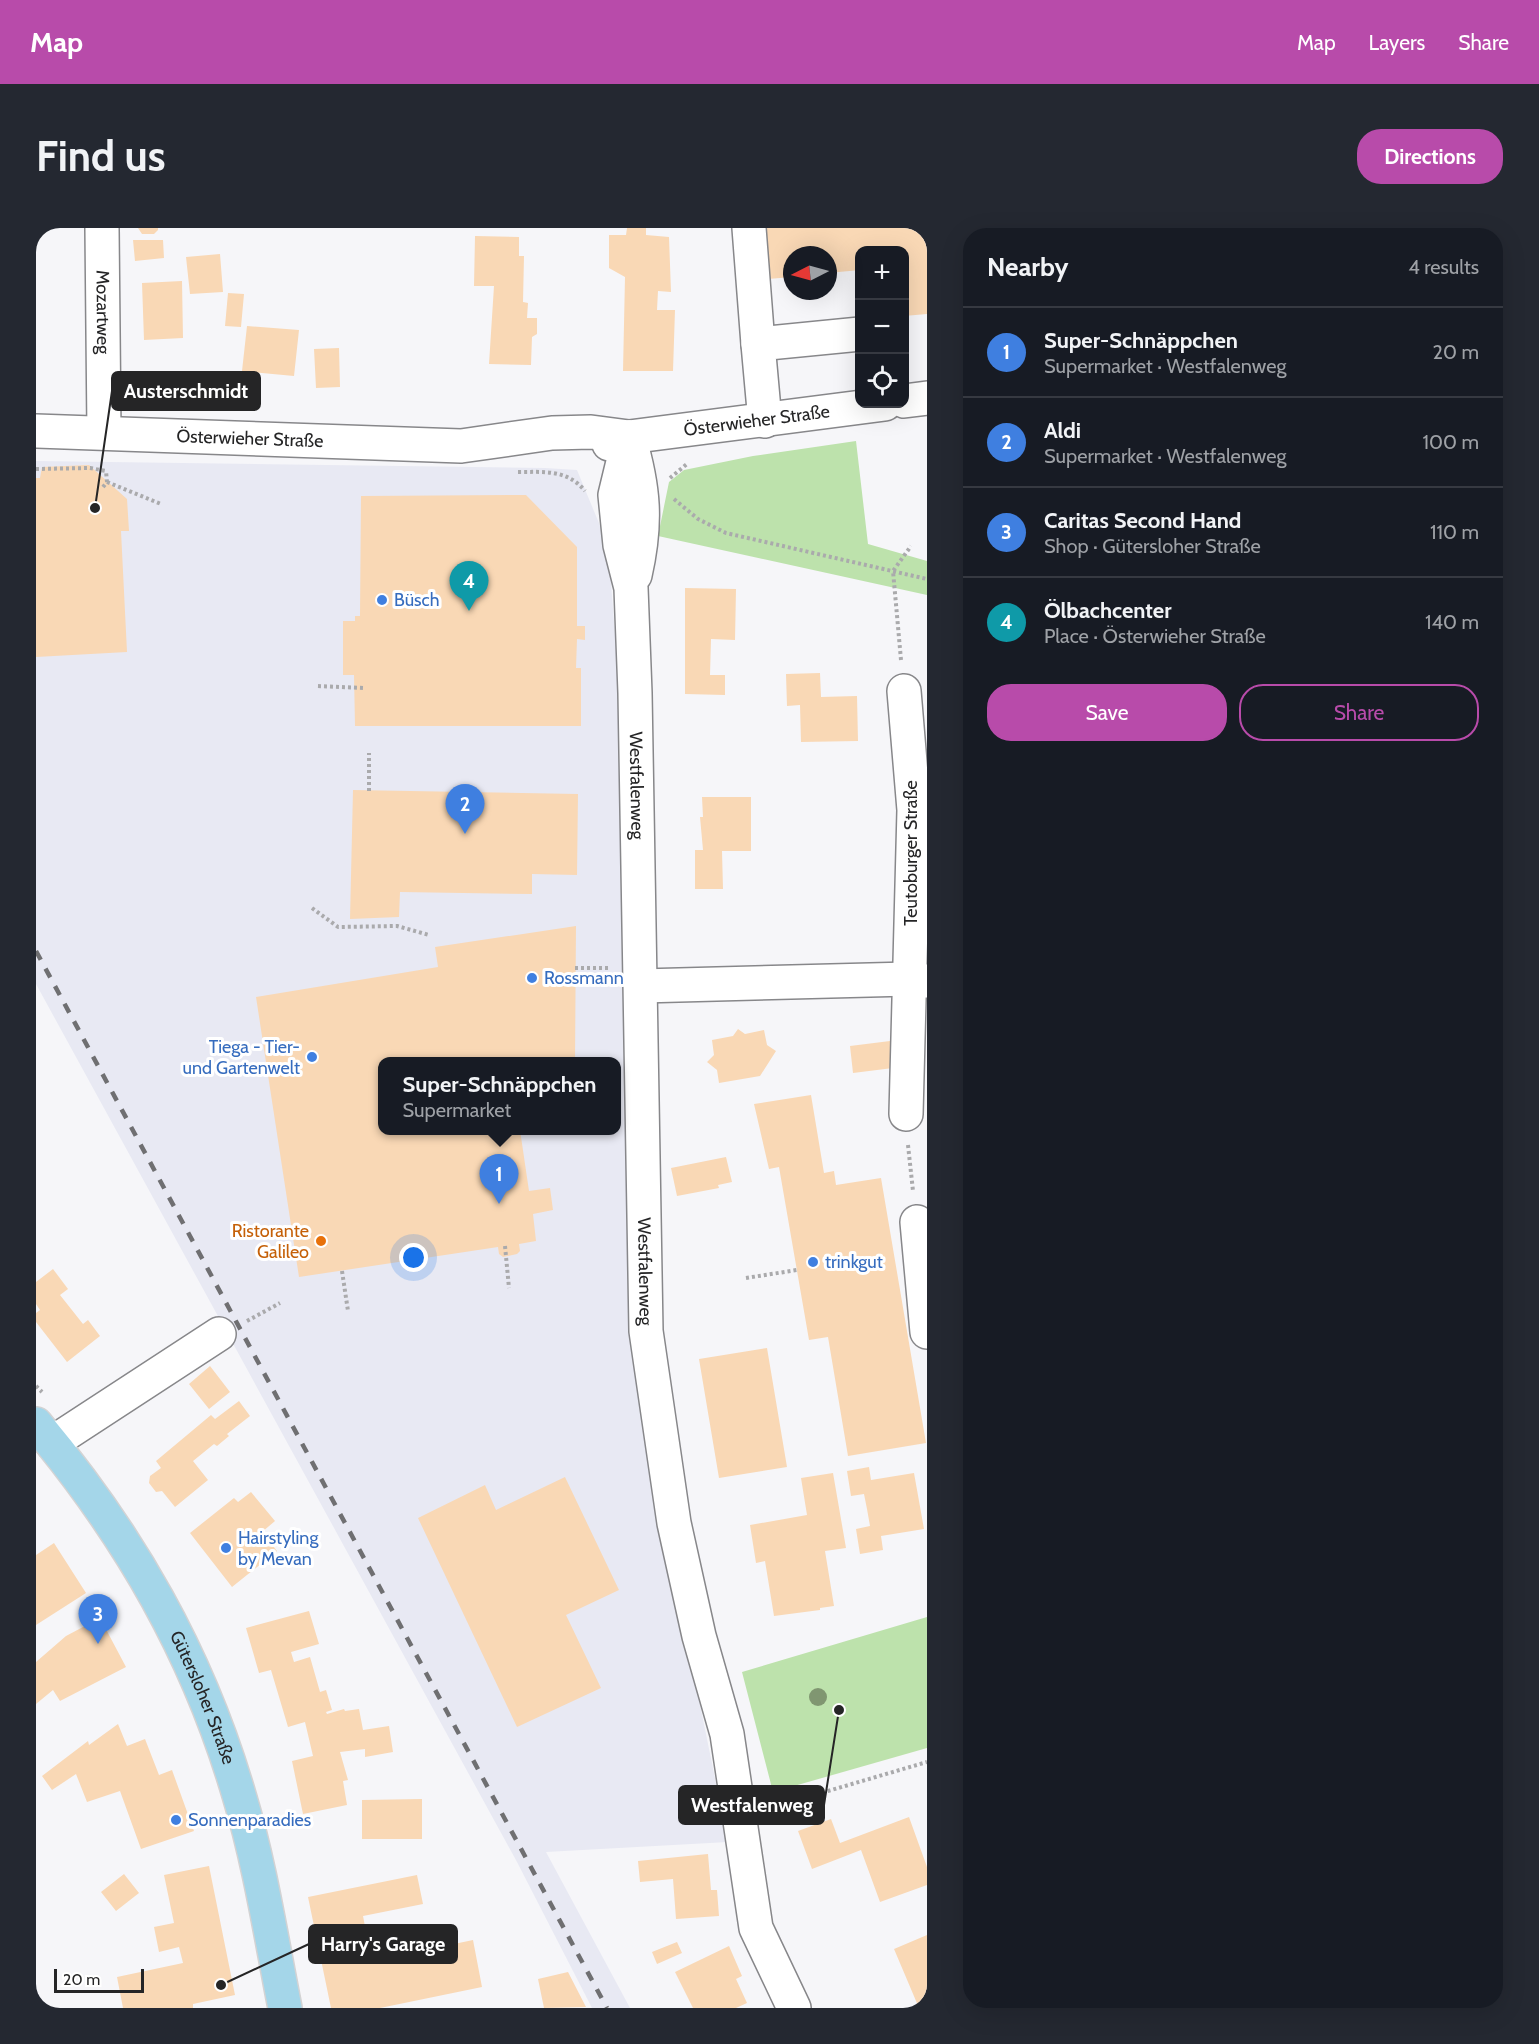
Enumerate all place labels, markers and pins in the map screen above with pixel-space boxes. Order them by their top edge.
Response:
callout: Austerschmidt [112,372,260,410]
pin: 4 [450,562,488,611]
place label: Büsch [394,589,439,611]
marker: Büsch [375,593,389,607]
pin: 2 [446,784,484,834]
place label: Rossmann [544,967,624,989]
marker: Rossmann [525,971,539,985]
place label: Tiega - Tier- und Gartenwelt [183,1036,300,1079]
marker: Tiega - Tier- und Gartenwelt [305,1050,319,1064]
pin: 1 [480,1154,518,1204]
place label: Ristorante Galileo [232,1220,309,1263]
marker: Ristorante Galileo [314,1234,328,1248]
place label: trinkgut [825,1251,883,1273]
marker: trinkgut [806,1255,820,1269]
place label: Hairstyling by Mevan [238,1527,319,1570]
marker: Hairstyling by Mevan [219,1541,233,1555]
pin: 3 [78,1594,118,1644]
callout: Westfalenweg [679,1786,824,1824]
place label: Sonnenparadies [188,1809,311,1831]
marker: Sonnenparadies [169,1813,183,1827]
callout: Harry's Garage [309,1925,457,1963]

